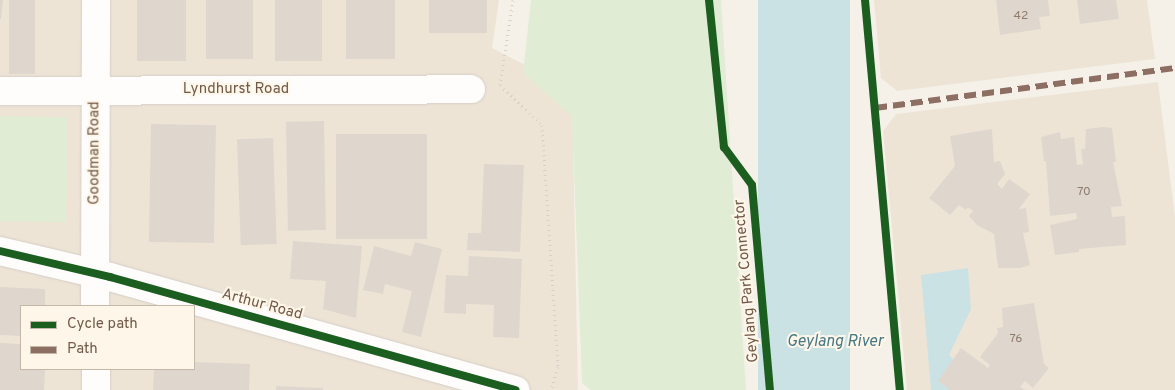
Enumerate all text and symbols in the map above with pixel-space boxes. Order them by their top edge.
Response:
house number: 42 [1014,10,1028,24]
street label: Lyndhurst Road [183,81,289,99]
street label: Goodman Road [86,101,104,205]
house number: 70 [1077,186,1091,200]
street label: Geylang Park Connector [731,199,763,363]
street label: Arthur Road [220,286,304,324]
legend [20,305,195,370]
text: Cycle path [67,315,138,334]
water label: Geylang River [787,332,883,352]
house number: 76 [1010,333,1022,347]
text: Path [67,340,98,359]

